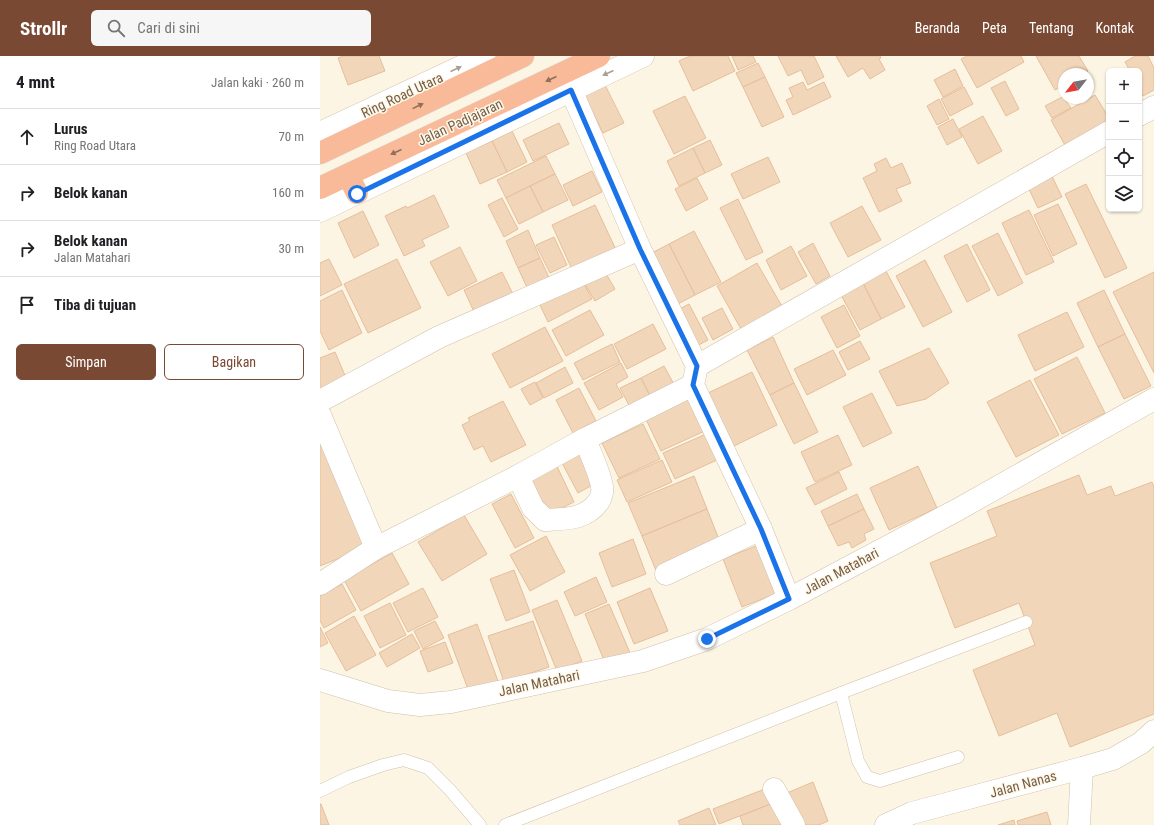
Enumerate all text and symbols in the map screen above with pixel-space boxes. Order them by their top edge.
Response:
search box [91,10,371,46]
text: Strollr [20,17,67,40]
icon: search [105,17,127,39]
text: Cari di sini [137,19,200,37]
text: Beranda [915,20,960,36]
text: Peta [982,20,1007,36]
text: Tentang [1029,20,1074,36]
text: Kontak [1096,20,1134,36]
one-way arrow [451,66,462,72]
north arrow [1058,68,1094,104]
map controls [1106,68,1142,212]
button: + [1106,68,1142,104]
street label: Ring Road Utara [359,69,445,121]
one-way arrow [602,70,614,76]
text: 4 mnt [16,72,55,92]
text: Jalan kaki · 260 m [211,75,304,90]
one-way arrow [546,76,557,82]
street label: Jalan Padjajaran [415,95,505,149]
one-way arrow [413,103,424,109]
button: − [1106,104,1142,140]
text: Lurus [54,120,88,138]
icon: ahead [16,126,38,148]
text: 70 m [278,129,304,144]
text: Ring Road Utara [54,138,136,153]
button: locate [1106,140,1142,176]
one-way arrow [390,149,401,155]
button: layers [1106,176,1142,212]
icon: right [16,182,38,204]
text: Belok kanan [54,184,128,202]
text: 160 m [272,185,304,200]
route start [348,185,366,203]
text: Belok kanan [54,232,128,250]
icon: right [16,238,38,260]
text: 30 m [278,241,304,256]
text: Jalan Matahari [54,250,131,265]
icon: arrive [16,294,38,316]
text: Tiba di tujuan [54,296,136,314]
button: Simpan [16,344,156,380]
button: Bagikan [164,344,304,380]
street label: Jalan Matahari [801,545,881,597]
route end [698,630,716,648]
street label: Jalan Matahari [497,667,581,699]
street label: Jalan Nanas [988,767,1058,801]

